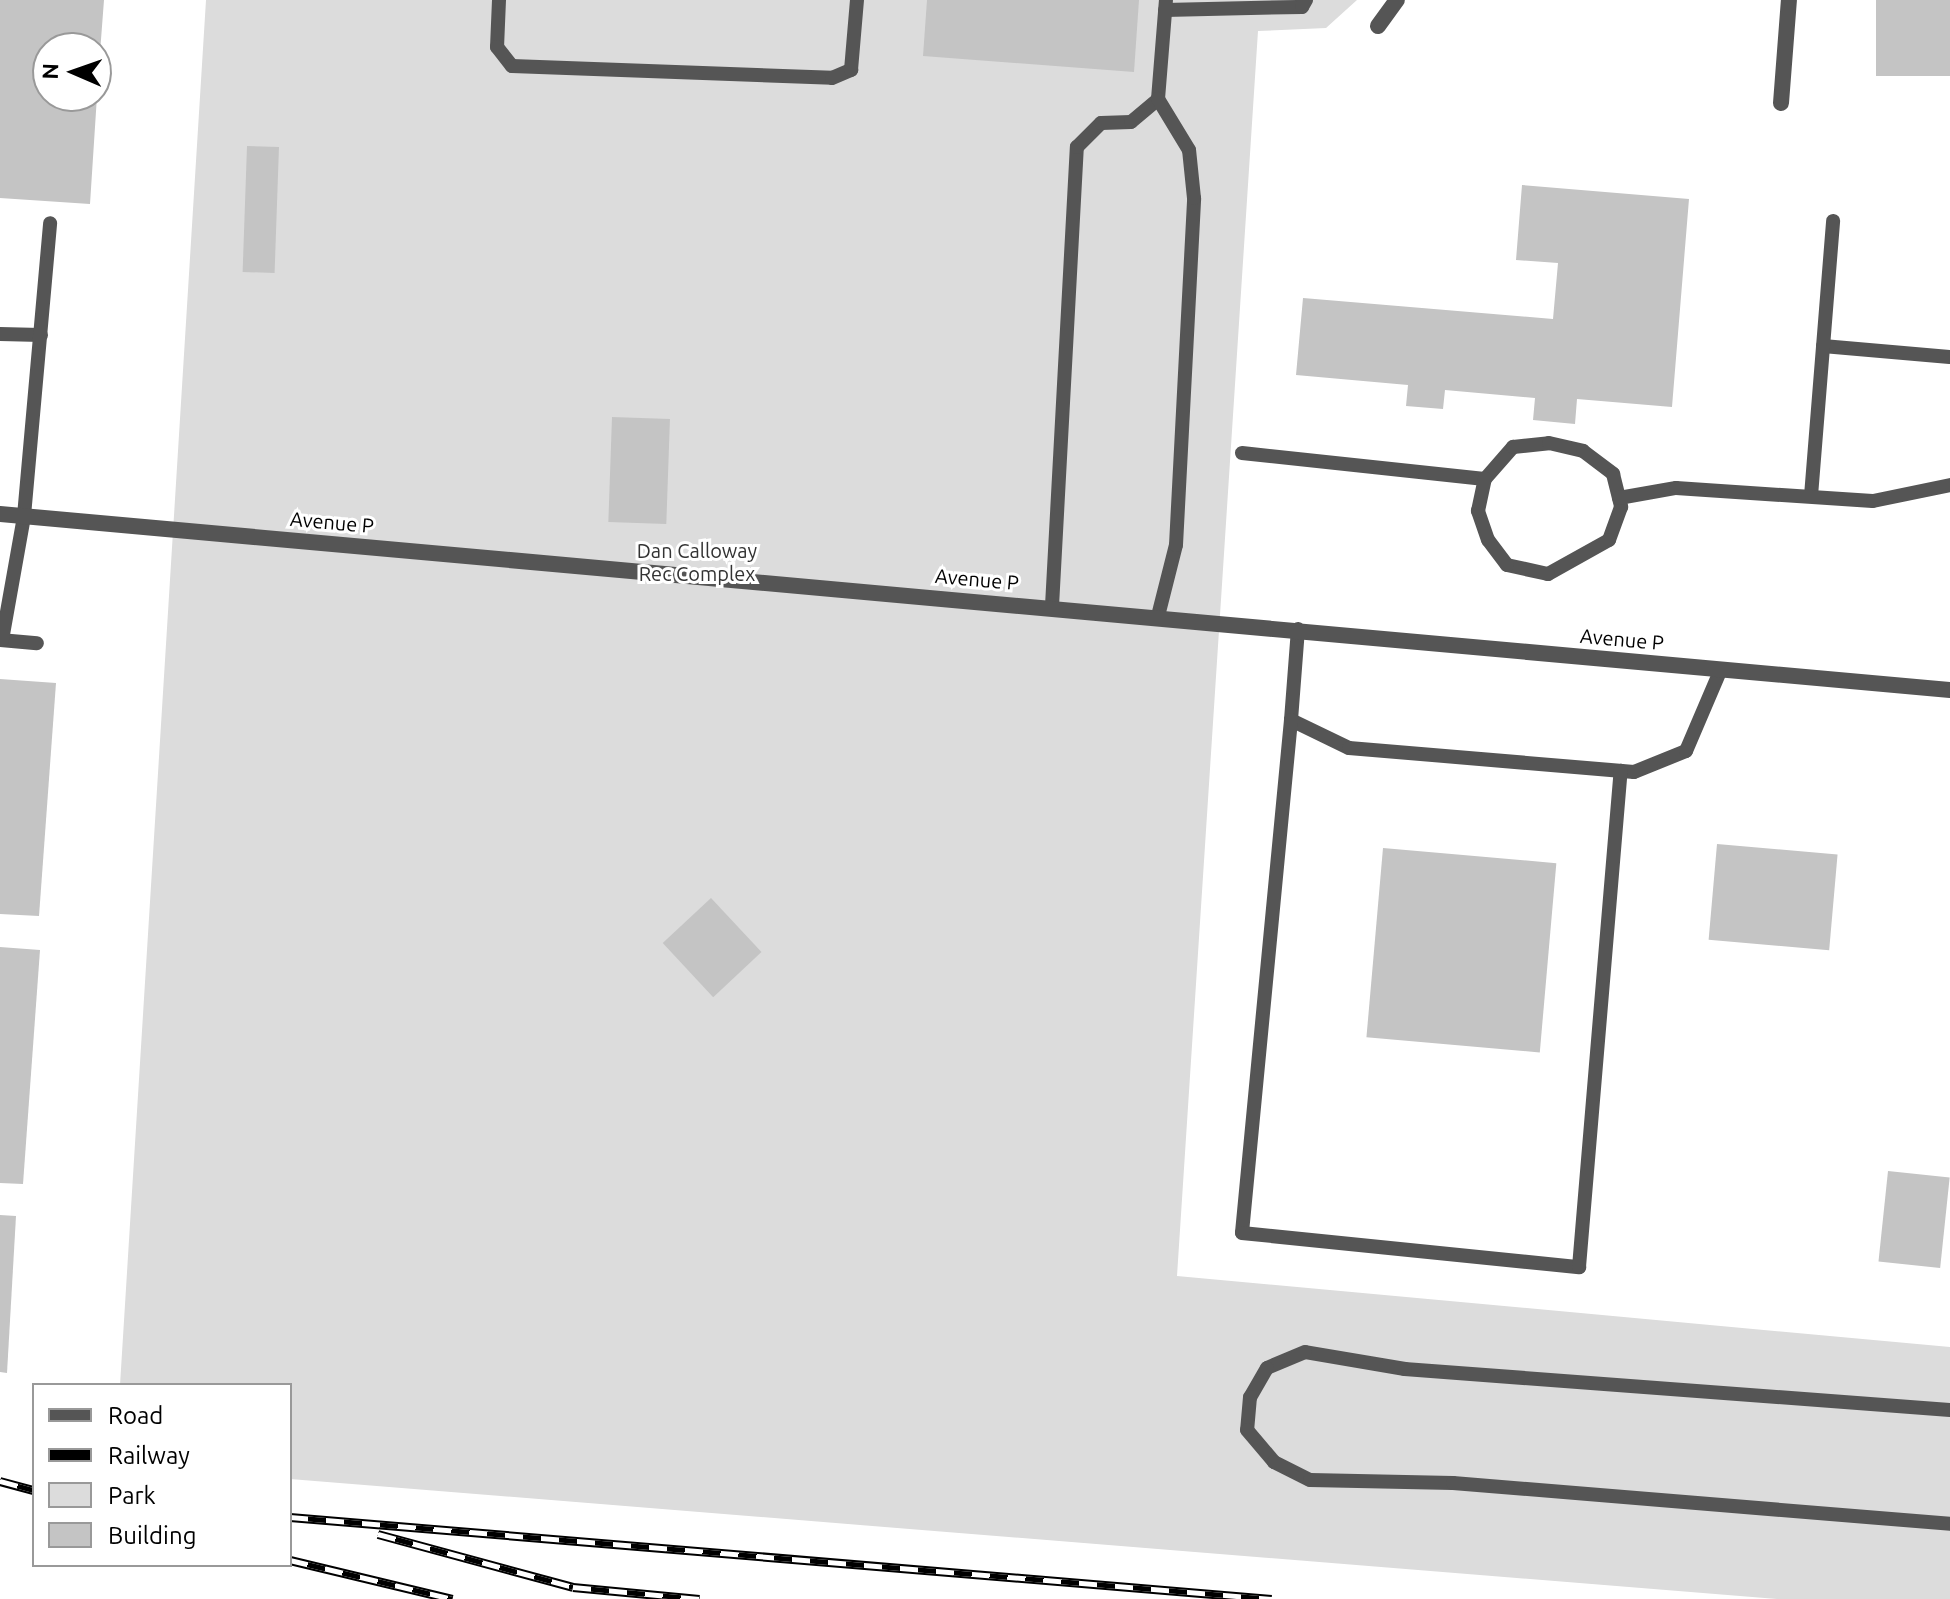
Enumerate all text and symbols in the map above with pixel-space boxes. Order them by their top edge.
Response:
north arrow [32,32,112,112]
text: N [37,63,62,80]
street label: Avenue P [289,506,375,538]
park label: Dan Calloway Rec Complex [637,538,757,585]
street label: Avenue P [934,563,1020,595]
street label: Avenue P [1579,623,1665,655]
legend [32,1383,292,1567]
text: Road [108,1402,163,1429]
text: Railway [108,1442,190,1469]
text: Park [108,1482,156,1509]
text: Building [108,1522,196,1549]

